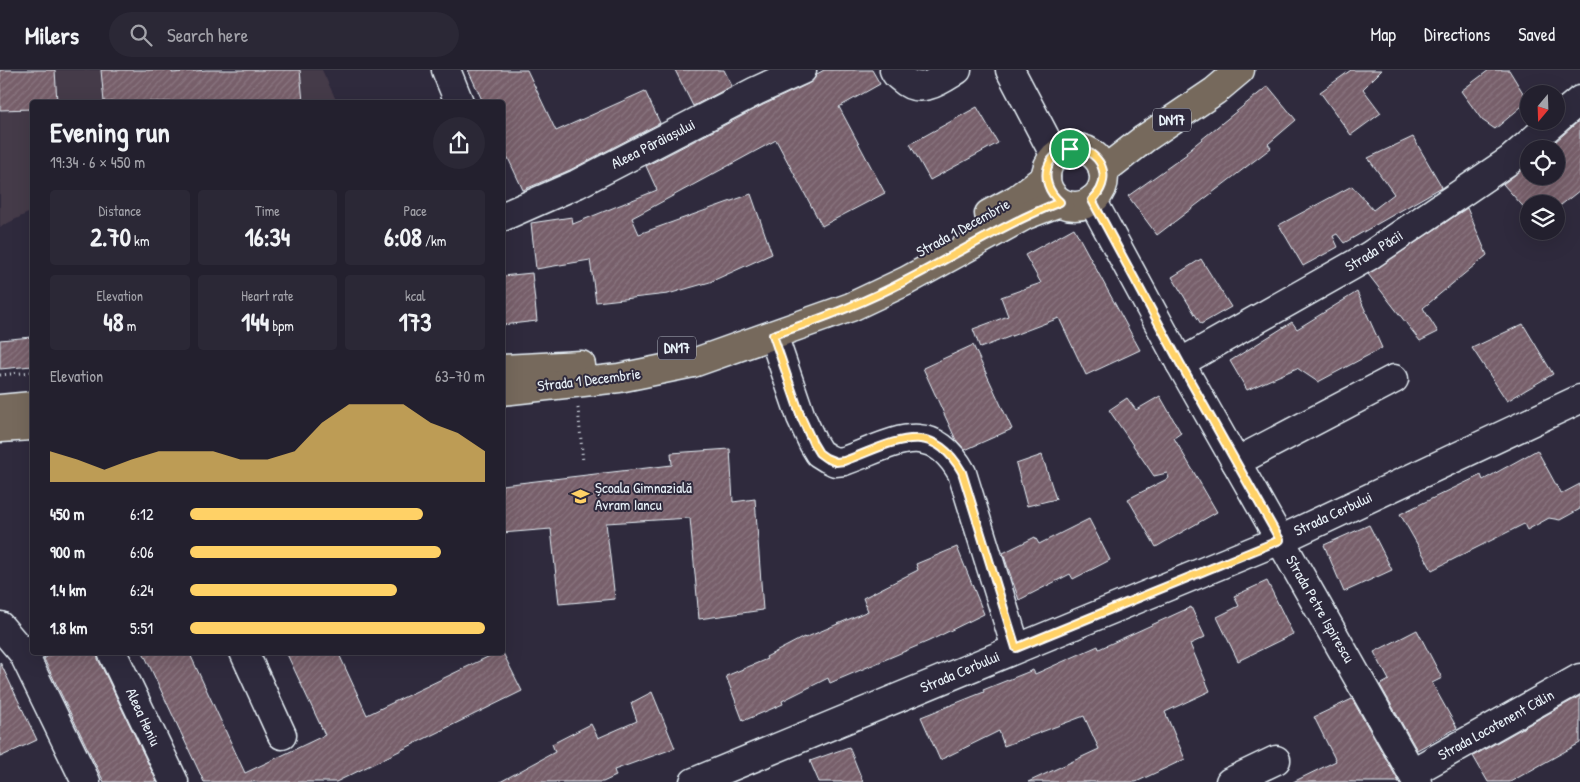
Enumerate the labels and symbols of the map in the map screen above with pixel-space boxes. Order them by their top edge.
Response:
north arrow [1520,85,1565,130]
road number: DN17 [1153,108,1191,132]
street label: Aleea Pârâiașului [607,113,698,174]
pin [1049,128,1091,170]
street label: Strada 1 Decembrie [912,193,1013,262]
street label: Strada Păcii [1341,225,1407,277]
road number: DN17 [658,336,696,360]
street label: Strada 1 Decembrie [536,363,642,396]
place label: Școala Gimnazială Avram Iancu [595,477,692,515]
street label: Strada Cerbului [1290,486,1375,541]
school or university icon: Școala Gimnazială Avram Iancu [571,487,591,507]
street label: Strada Petre Ispirescu [1281,551,1360,666]
street label: Strada Cerbului [917,645,1003,698]
street label: Aleea Heniu [121,684,166,749]
street label: Strada Locotenent Călin [1434,684,1558,765]

